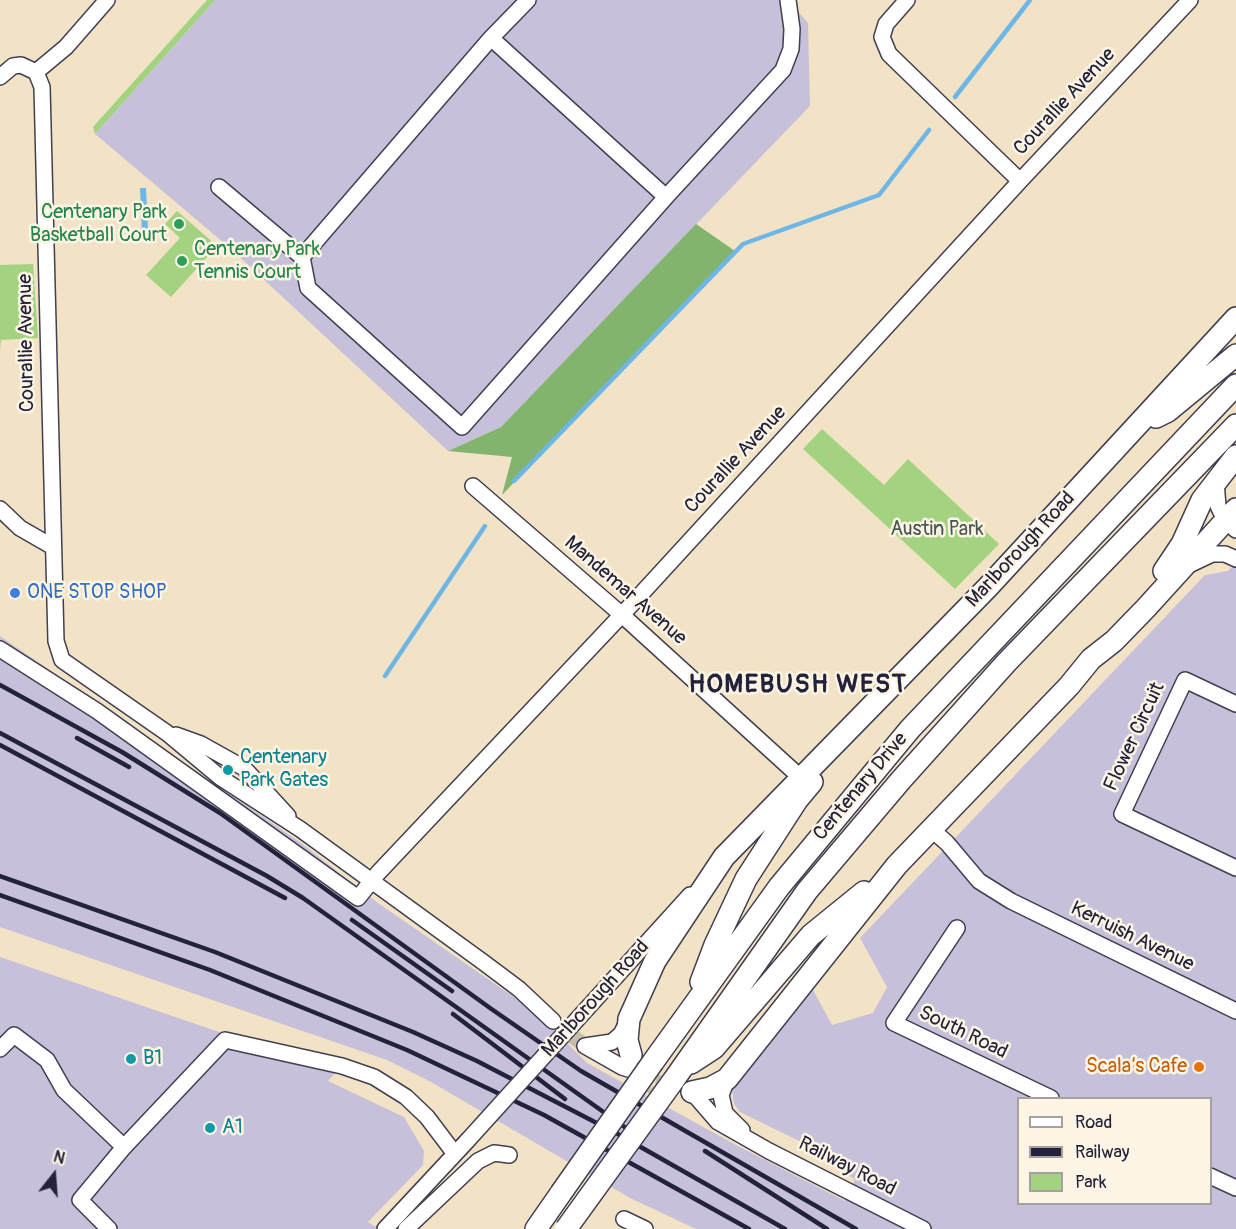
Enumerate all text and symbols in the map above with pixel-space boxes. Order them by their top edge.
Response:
street label: Courallie Avenue [1009,43,1121,161]
place label: Centenary Park Basketball Court [30,201,167,248]
marker: Centenary Park Basketball Court [172,217,186,231]
place label: Centenary Park Tennis Court [194,238,320,285]
marker: Centenary Park Tennis Court [175,254,189,268]
street label: Courallie Avenue [14,274,40,412]
street label: Courallie Avenue [680,401,792,519]
street label: Marlborough Road [961,487,1081,613]
park label: Austin Park [890,518,984,542]
street label: Mandemar Avenue [559,531,691,651]
place label: ONE STOP SHOP [27,581,167,605]
marker: ONE STOP SHOP [8,586,22,600]
district label: HOMEBUSH WEST [688,669,908,701]
street label: Flower Circuit [1099,679,1171,795]
street label: Centenary Drive [809,728,913,846]
place label: Centenary Park Gates [240,746,328,793]
marker: Centenary Park Gates [221,763,235,777]
street label: Kerruish Avenue [1067,897,1197,977]
street label: Marlborough Road [537,936,655,1062]
street label: South Road [915,1001,1011,1065]
place label: B1 [143,1047,162,1071]
marker: B1 [124,1052,138,1066]
place label: Scala’s Cafe [1086,1055,1187,1079]
marker: Scala’s Cafe [1192,1060,1206,1074]
legend [1017,1097,1212,1205]
text: Road [1075,1111,1112,1134]
place label: A1 [222,1116,243,1140]
marker: A1 [203,1121,217,1135]
street label: Railway Road [794,1132,900,1202]
text: Railway [1075,1141,1130,1164]
north arrow [24,1145,84,1205]
text: N [51,1147,67,1169]
text: Park [1075,1171,1107,1194]

